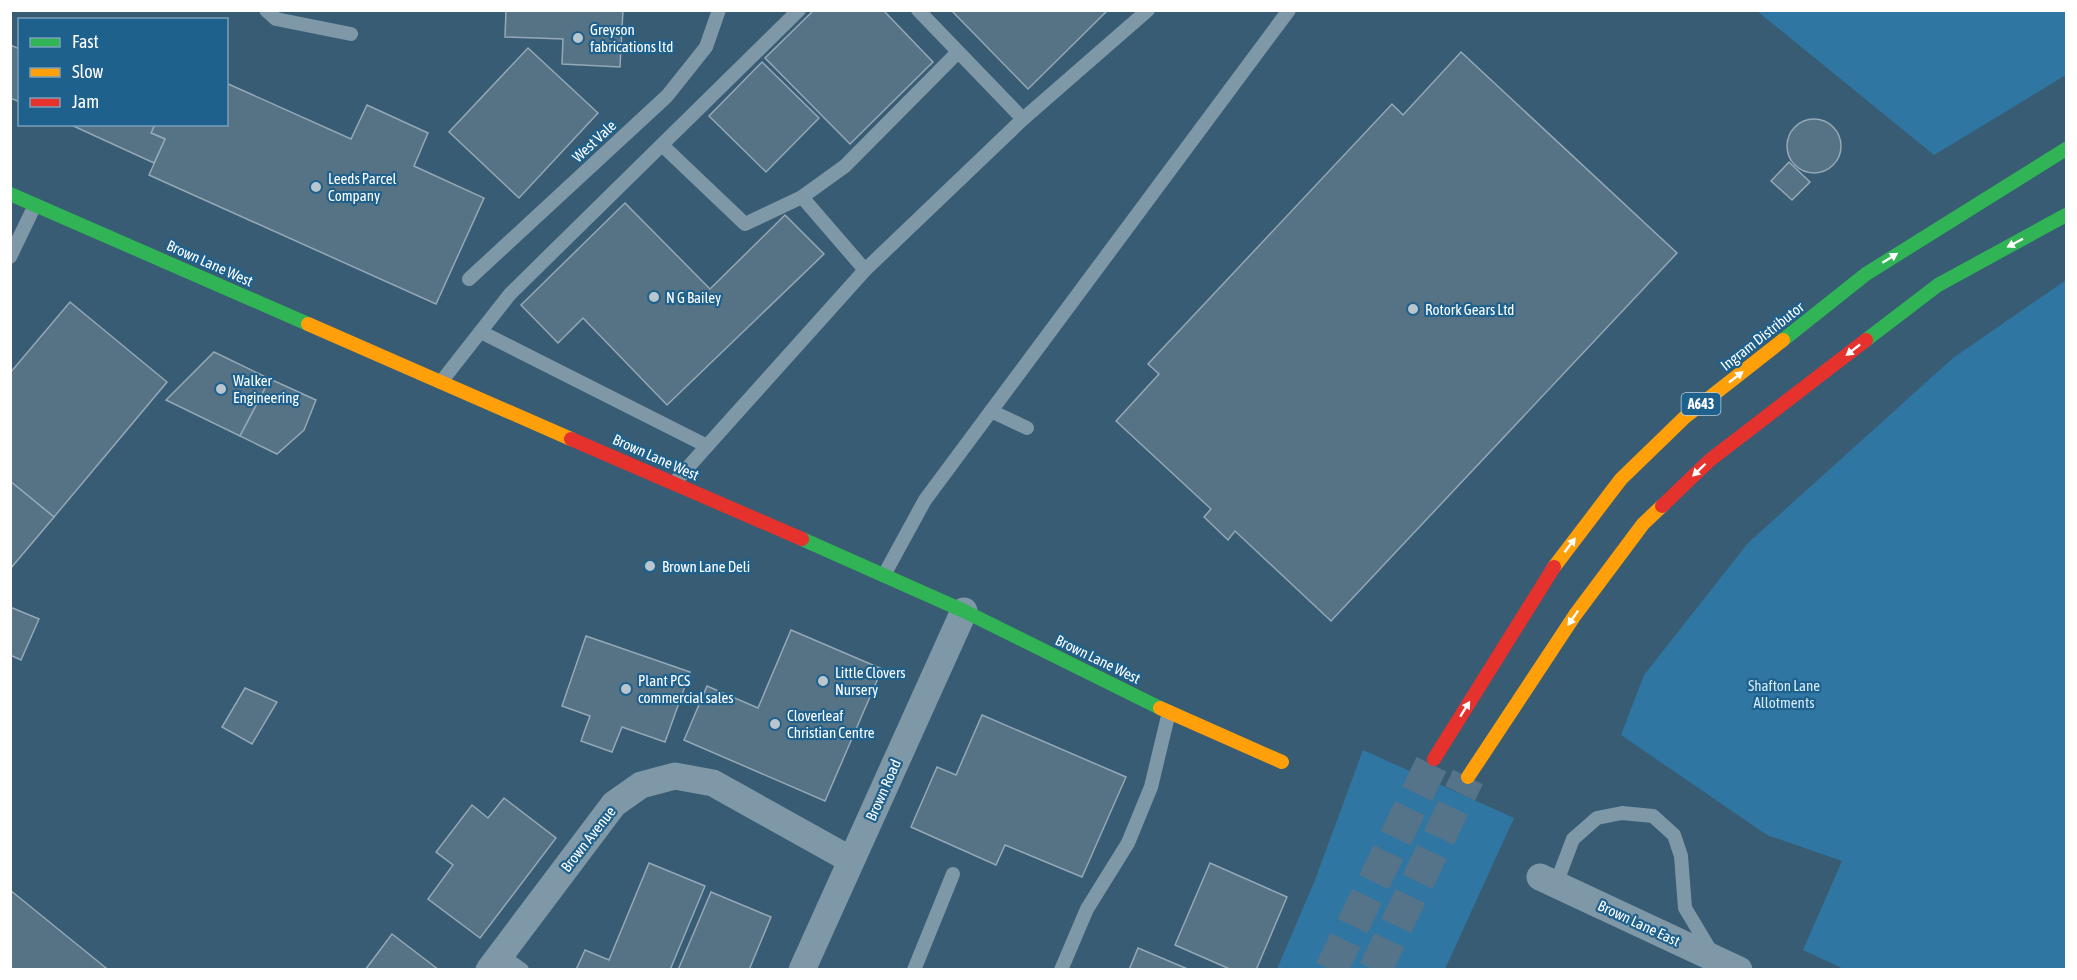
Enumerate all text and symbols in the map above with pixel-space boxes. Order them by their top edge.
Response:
legend [18,18,228,126]
place label: Greyson fabrications ltd [590,21,673,55]
text: Fast [72,31,99,52]
marker: Greyson fabrications ltd [571,31,585,45]
text: Slow [72,61,103,82]
text: Jam [72,91,99,112]
street label: West Vale [569,116,619,165]
place label: Leeds Parcel Company [328,170,397,204]
marker: Leeds Parcel Company [309,180,323,194]
street label: Brown Lane West [164,236,256,290]
one-way arrow [2006,238,2023,248]
one-way arrow [1882,253,1898,264]
place label: N G Bailey [666,289,721,306]
marker: N G Bailey [647,290,661,304]
street label: Ingram Distributor [1717,298,1807,374]
place label: Rotork Gears Ltd [1425,301,1514,318]
marker: Rotork Gears Ltd [1406,302,1420,316]
one-way arrow [1845,344,1860,356]
one-way arrow [1728,371,1744,384]
place label: Walker Engineering [233,372,300,406]
marker: Walker Engineering [214,382,228,396]
road number: A643 [1682,393,1720,415]
street label: Brown Lane West [610,430,702,484]
one-way arrow [1692,463,1707,477]
one-way arrow [1564,537,1577,553]
place label: Brown Lane Deli [662,558,750,575]
marker: Brown Lane Deli [643,559,657,573]
one-way arrow [1568,610,1579,626]
street label: Brown Lane West [1053,631,1143,687]
place label: Little Clovers Nursery [835,664,906,698]
place label: Plant PCS commercial sales [638,672,734,706]
marker: Little Clovers Nursery [816,674,830,688]
park label: Shafton Lane Allotments [1748,677,1820,711]
marker: Plant PCS commercial sales [619,682,633,696]
one-way arrow [1459,701,1470,717]
place label: Cloverleaf Christian Centre [787,707,875,741]
marker: Cloverleaf Christian Centre [768,717,782,731]
street label: Brown Road [862,757,904,823]
street label: Brown Avenue [557,803,619,875]
street label: Brown Lane East [1595,897,1683,949]

